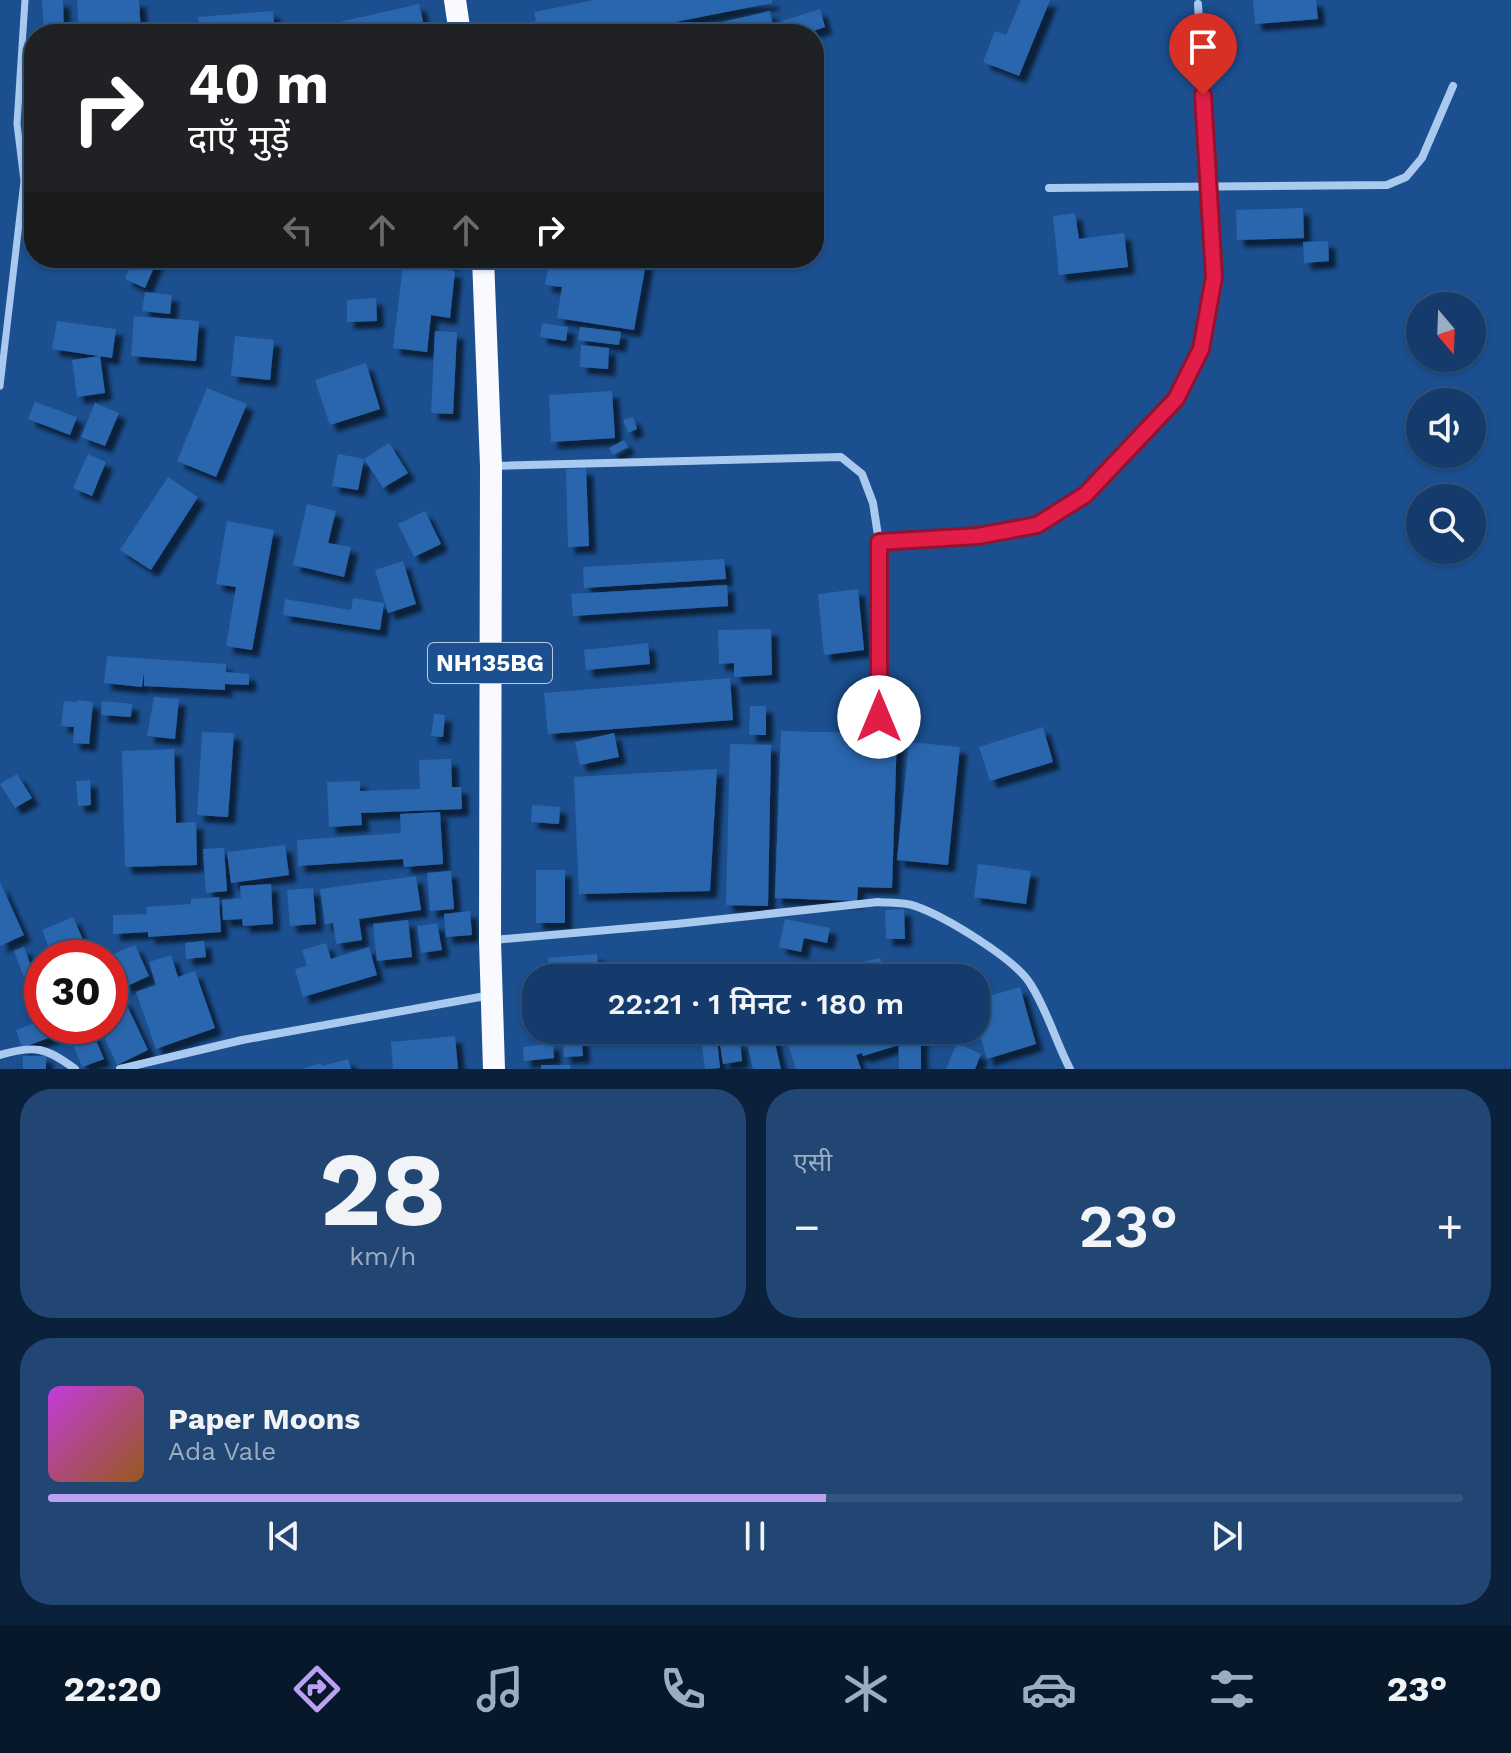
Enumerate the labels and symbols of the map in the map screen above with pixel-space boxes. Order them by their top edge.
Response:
pin [1169,13,1237,95]
north arrow [1406,292,1486,372]
road number: NH135BG [428,643,552,683]
position arrow [837,675,921,759]
speed limit sign: 30 [24,940,128,1044]

